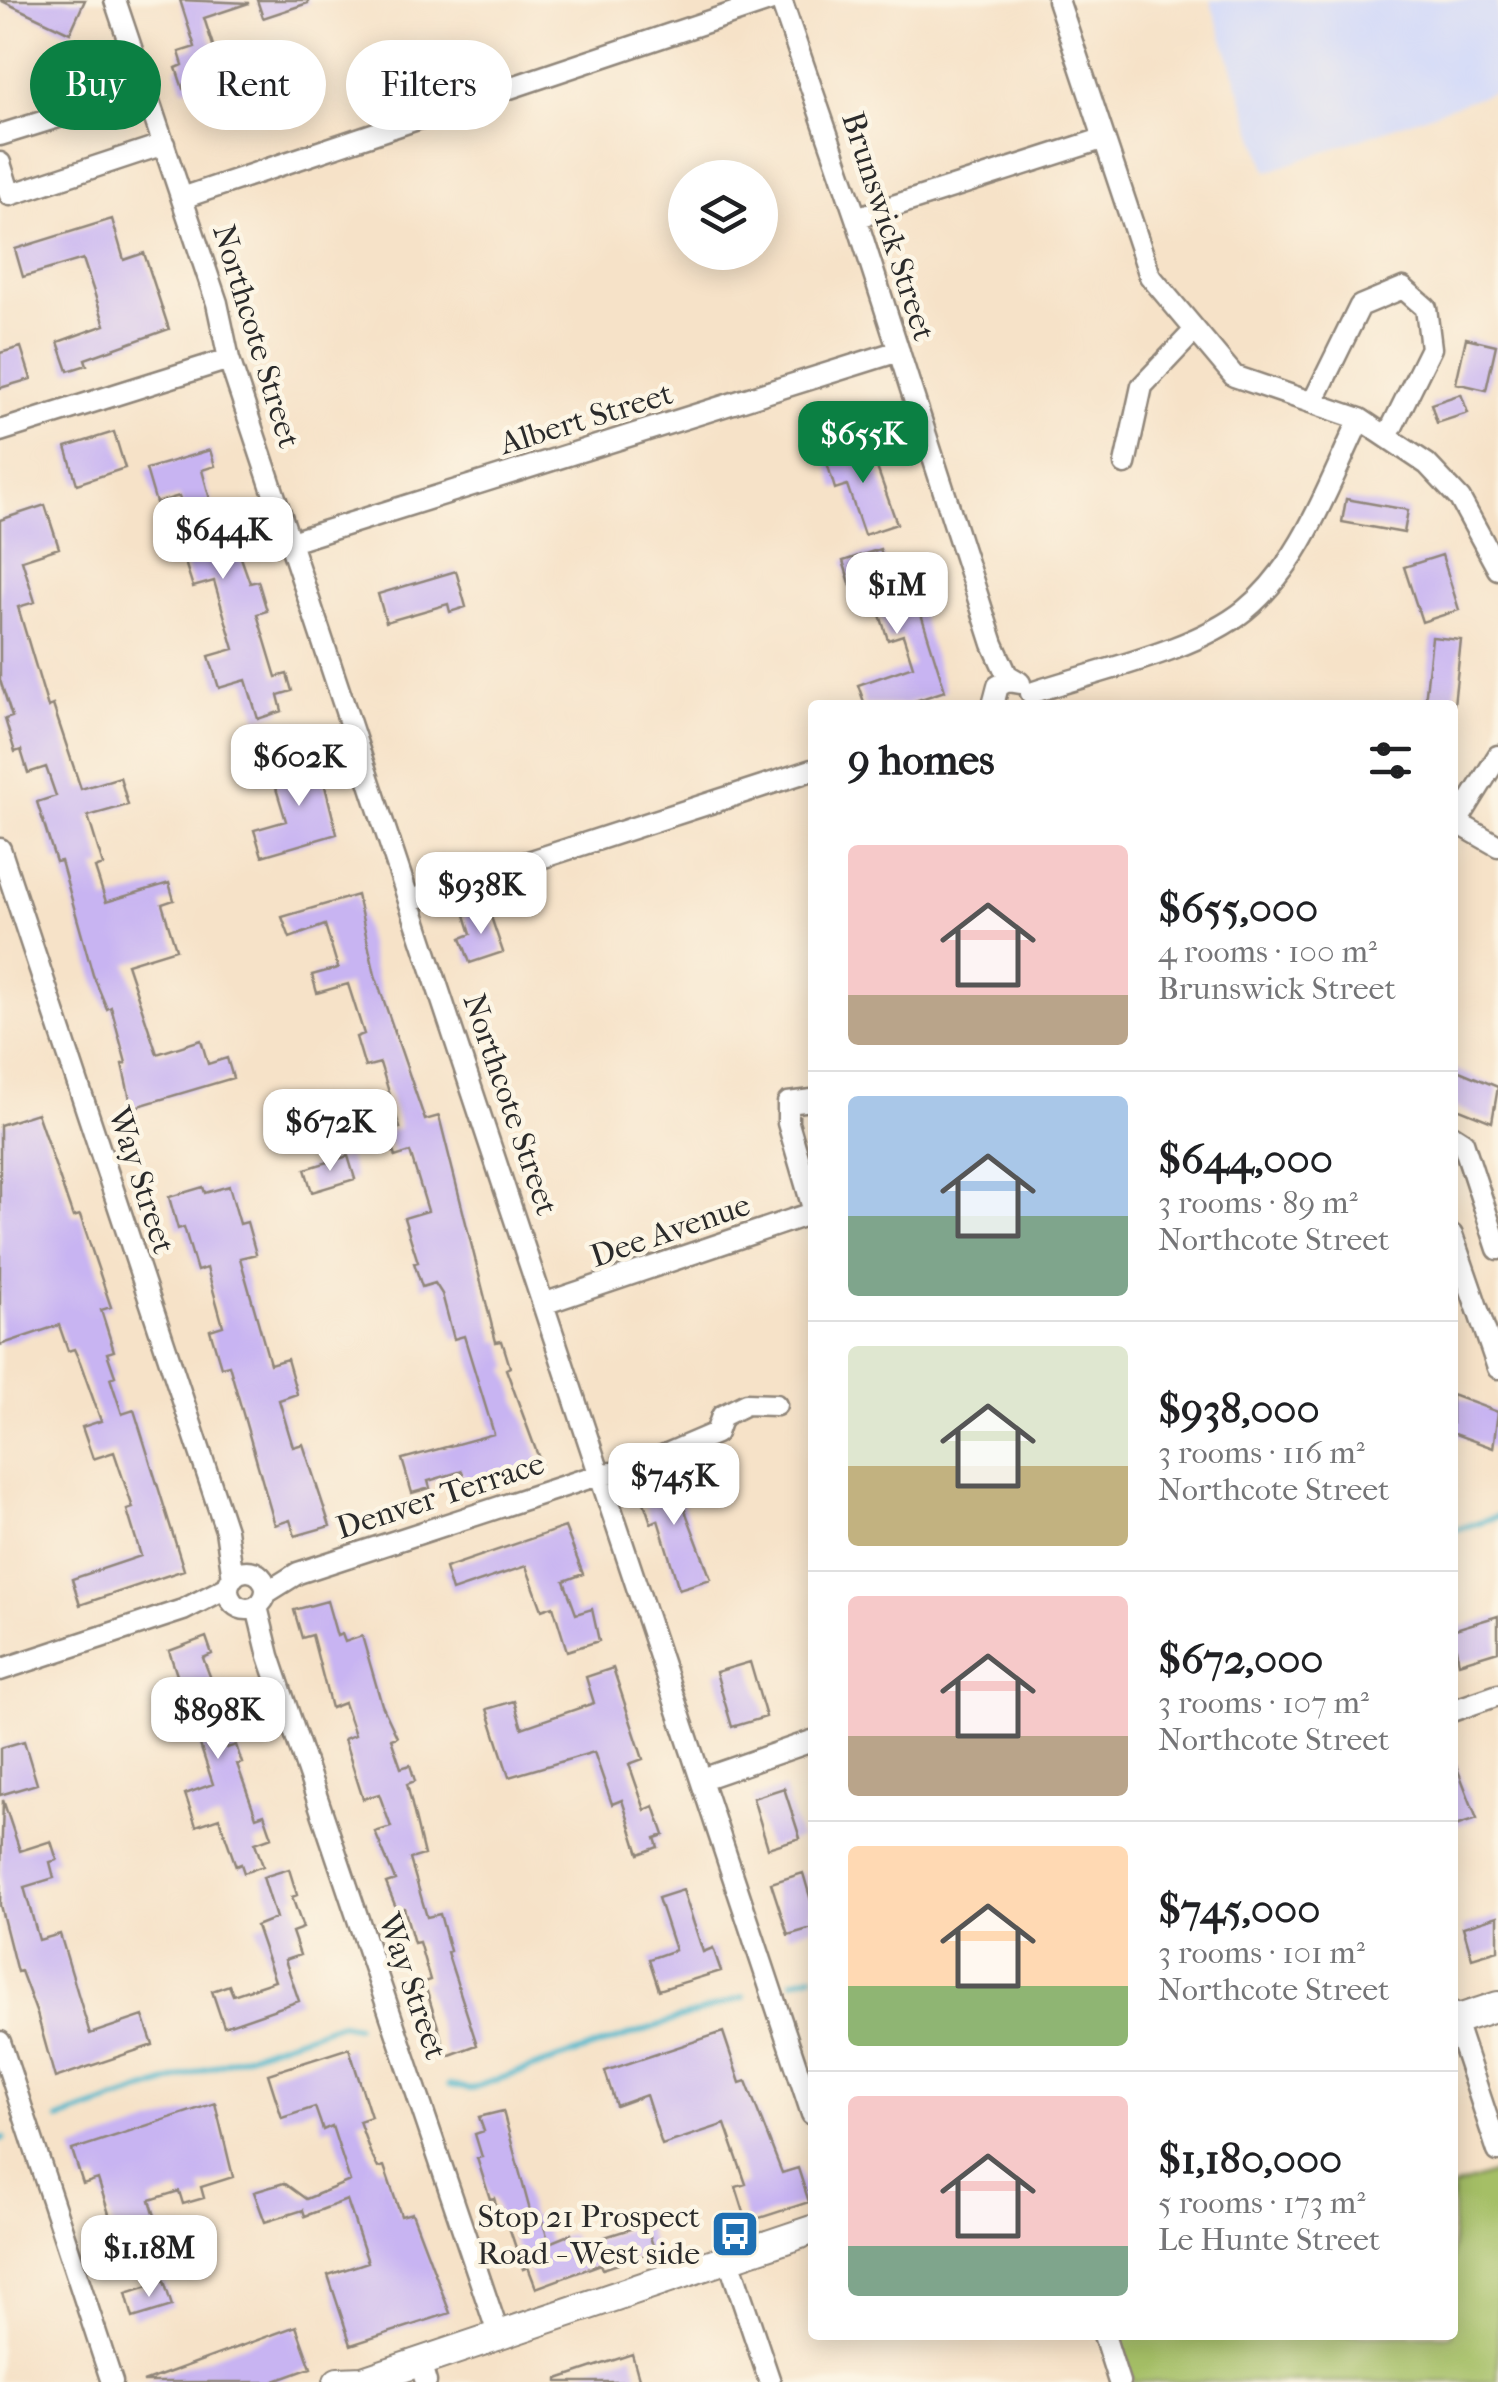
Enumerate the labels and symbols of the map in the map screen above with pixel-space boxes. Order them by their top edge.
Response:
street label: Brunswick Street [834,107,943,346]
street label: Northcote Street [205,220,308,453]
street label: Albert Street [493,375,677,463]
pin: $655K [793,401,933,486]
pin: $644K [153,497,293,582]
pin: $1M [849,552,945,637]
pin: $602K [229,724,369,809]
pin: $938K [411,852,551,937]
street label: Northcote Street [455,989,566,1220]
pin: $672K [260,1089,400,1174]
street label: Way Street [100,1101,183,1259]
street label: Dee Avenue [586,1186,755,1275]
pin: $745K [604,1443,744,1528]
street label: Denver Terrace [331,1444,549,1547]
pin: $898K [148,1677,288,1762]
street label: Way Street [370,1907,455,2065]
place label: Stop 21 Prospect Road - West side [477,2198,701,2272]
bus stop icon: Stop 21 Prospect Road - West side [709,2208,761,2260]
pin: $1.18M [68,2215,230,2300]

